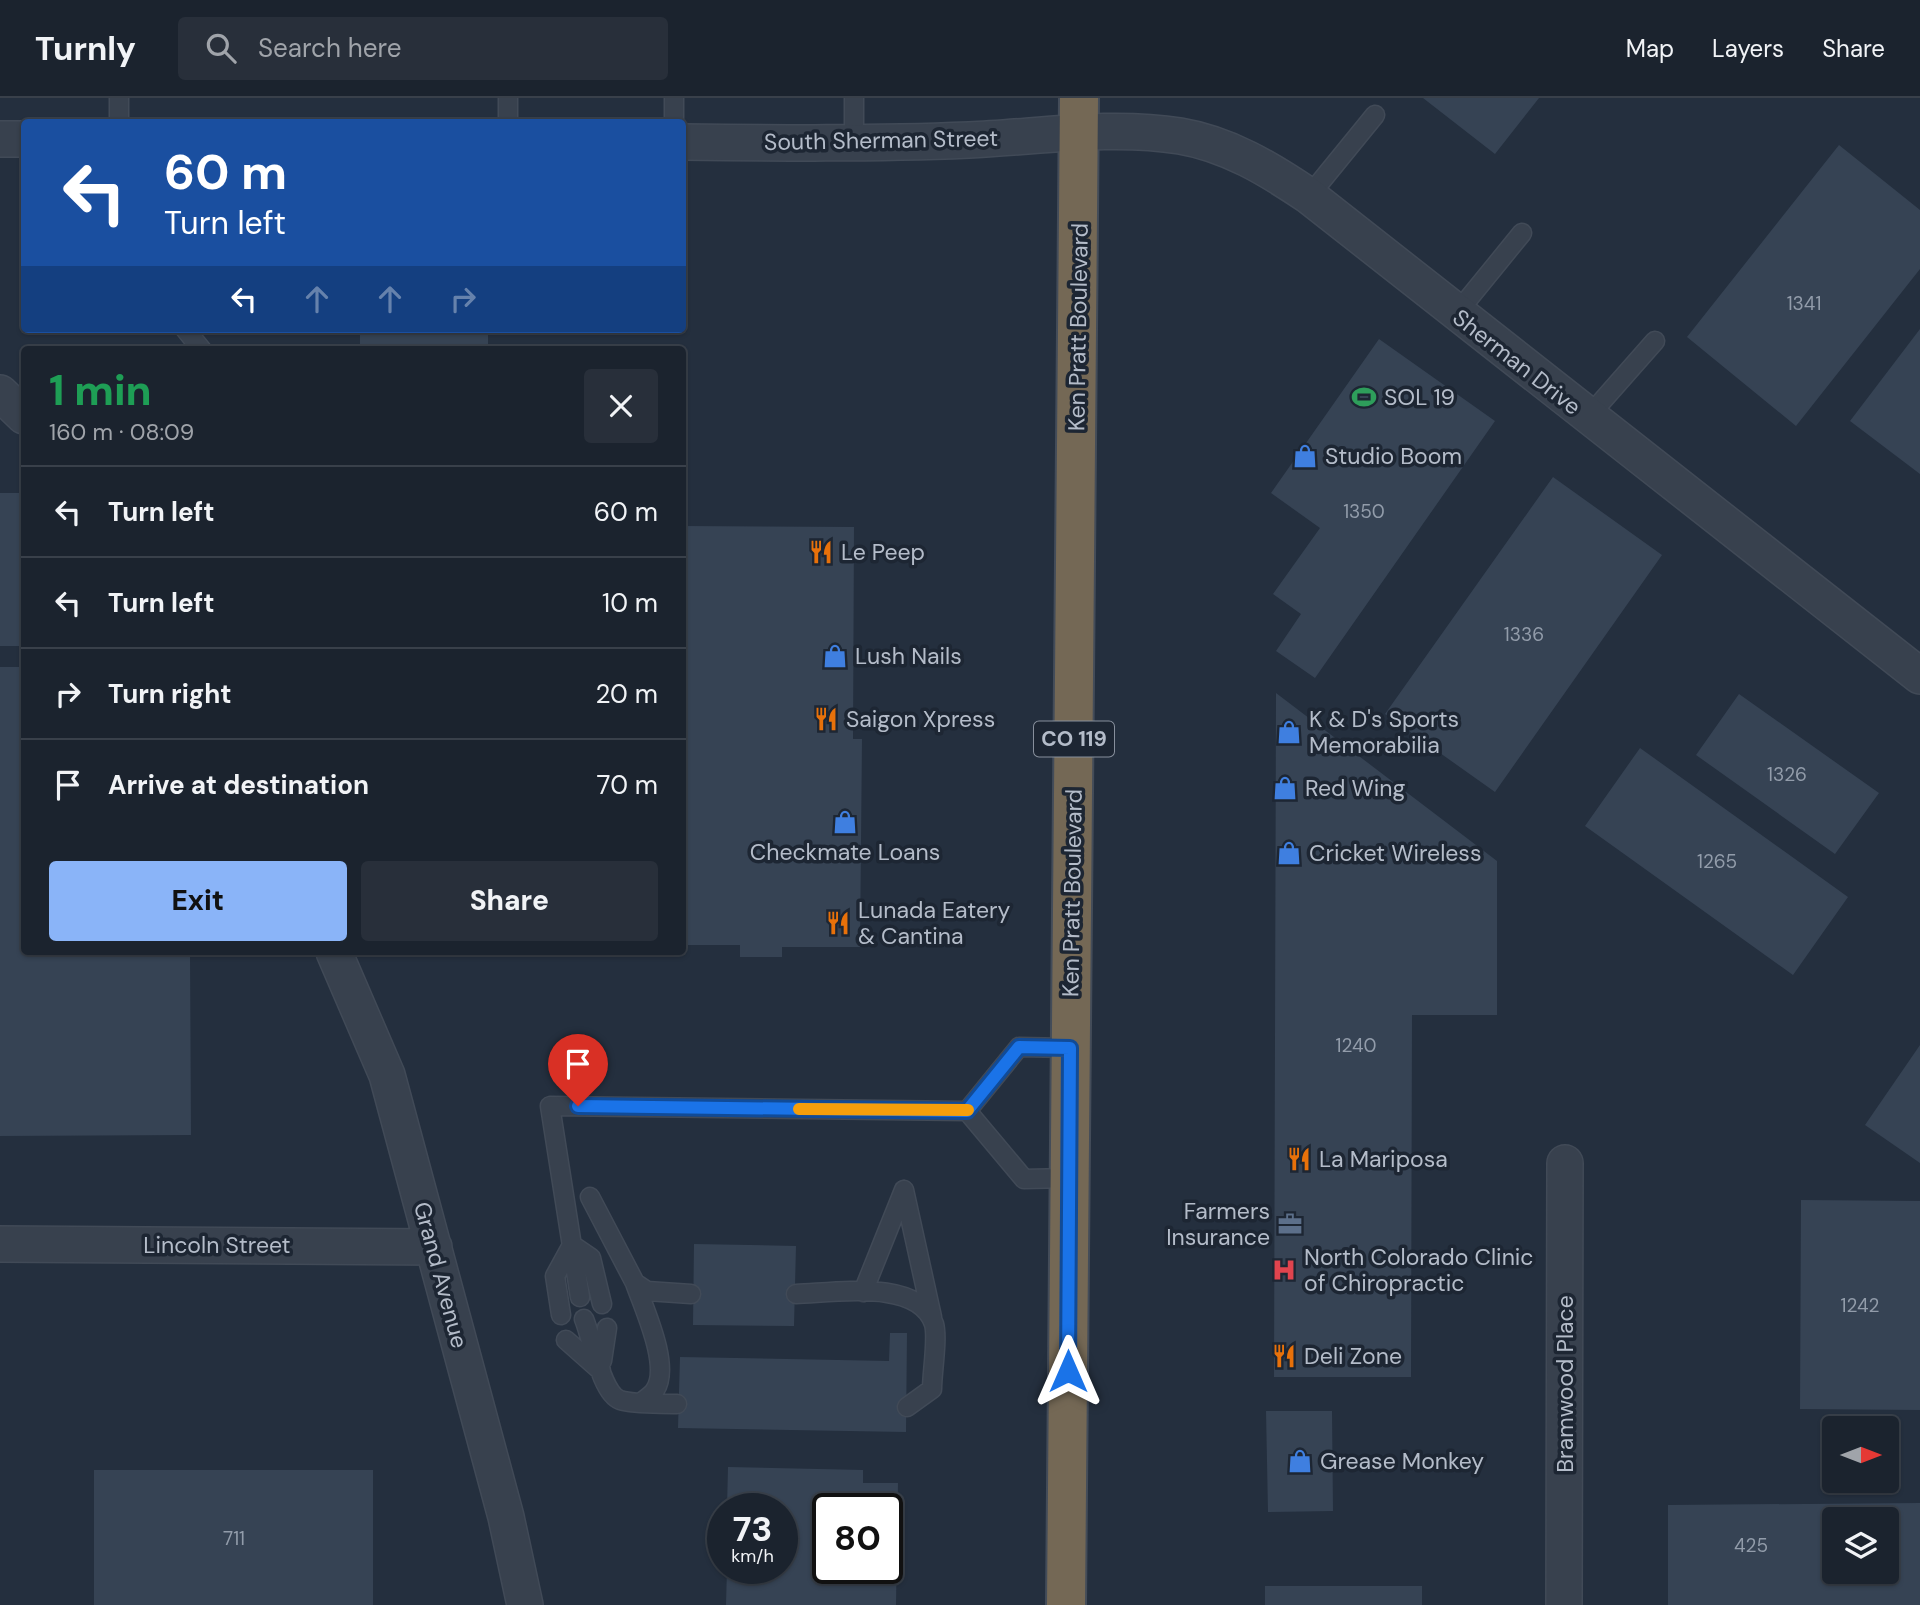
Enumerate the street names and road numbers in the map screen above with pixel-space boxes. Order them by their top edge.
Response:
street label: South Sherman Street [764,123,998,157]
street label: Ken Pratt Boulevard [1061,223,1095,431]
street label: Sherman Drive [1447,302,1587,422]
road number: CO 119 [1034,722,1114,756]
street label: Ken Pratt Boulevard [1055,789,1089,997]
street label: Grand Avenue [407,1198,475,1352]
street label: Lincoln Street [143,1230,291,1260]
street label: Bramwood Place [1550,1295,1580,1473]

